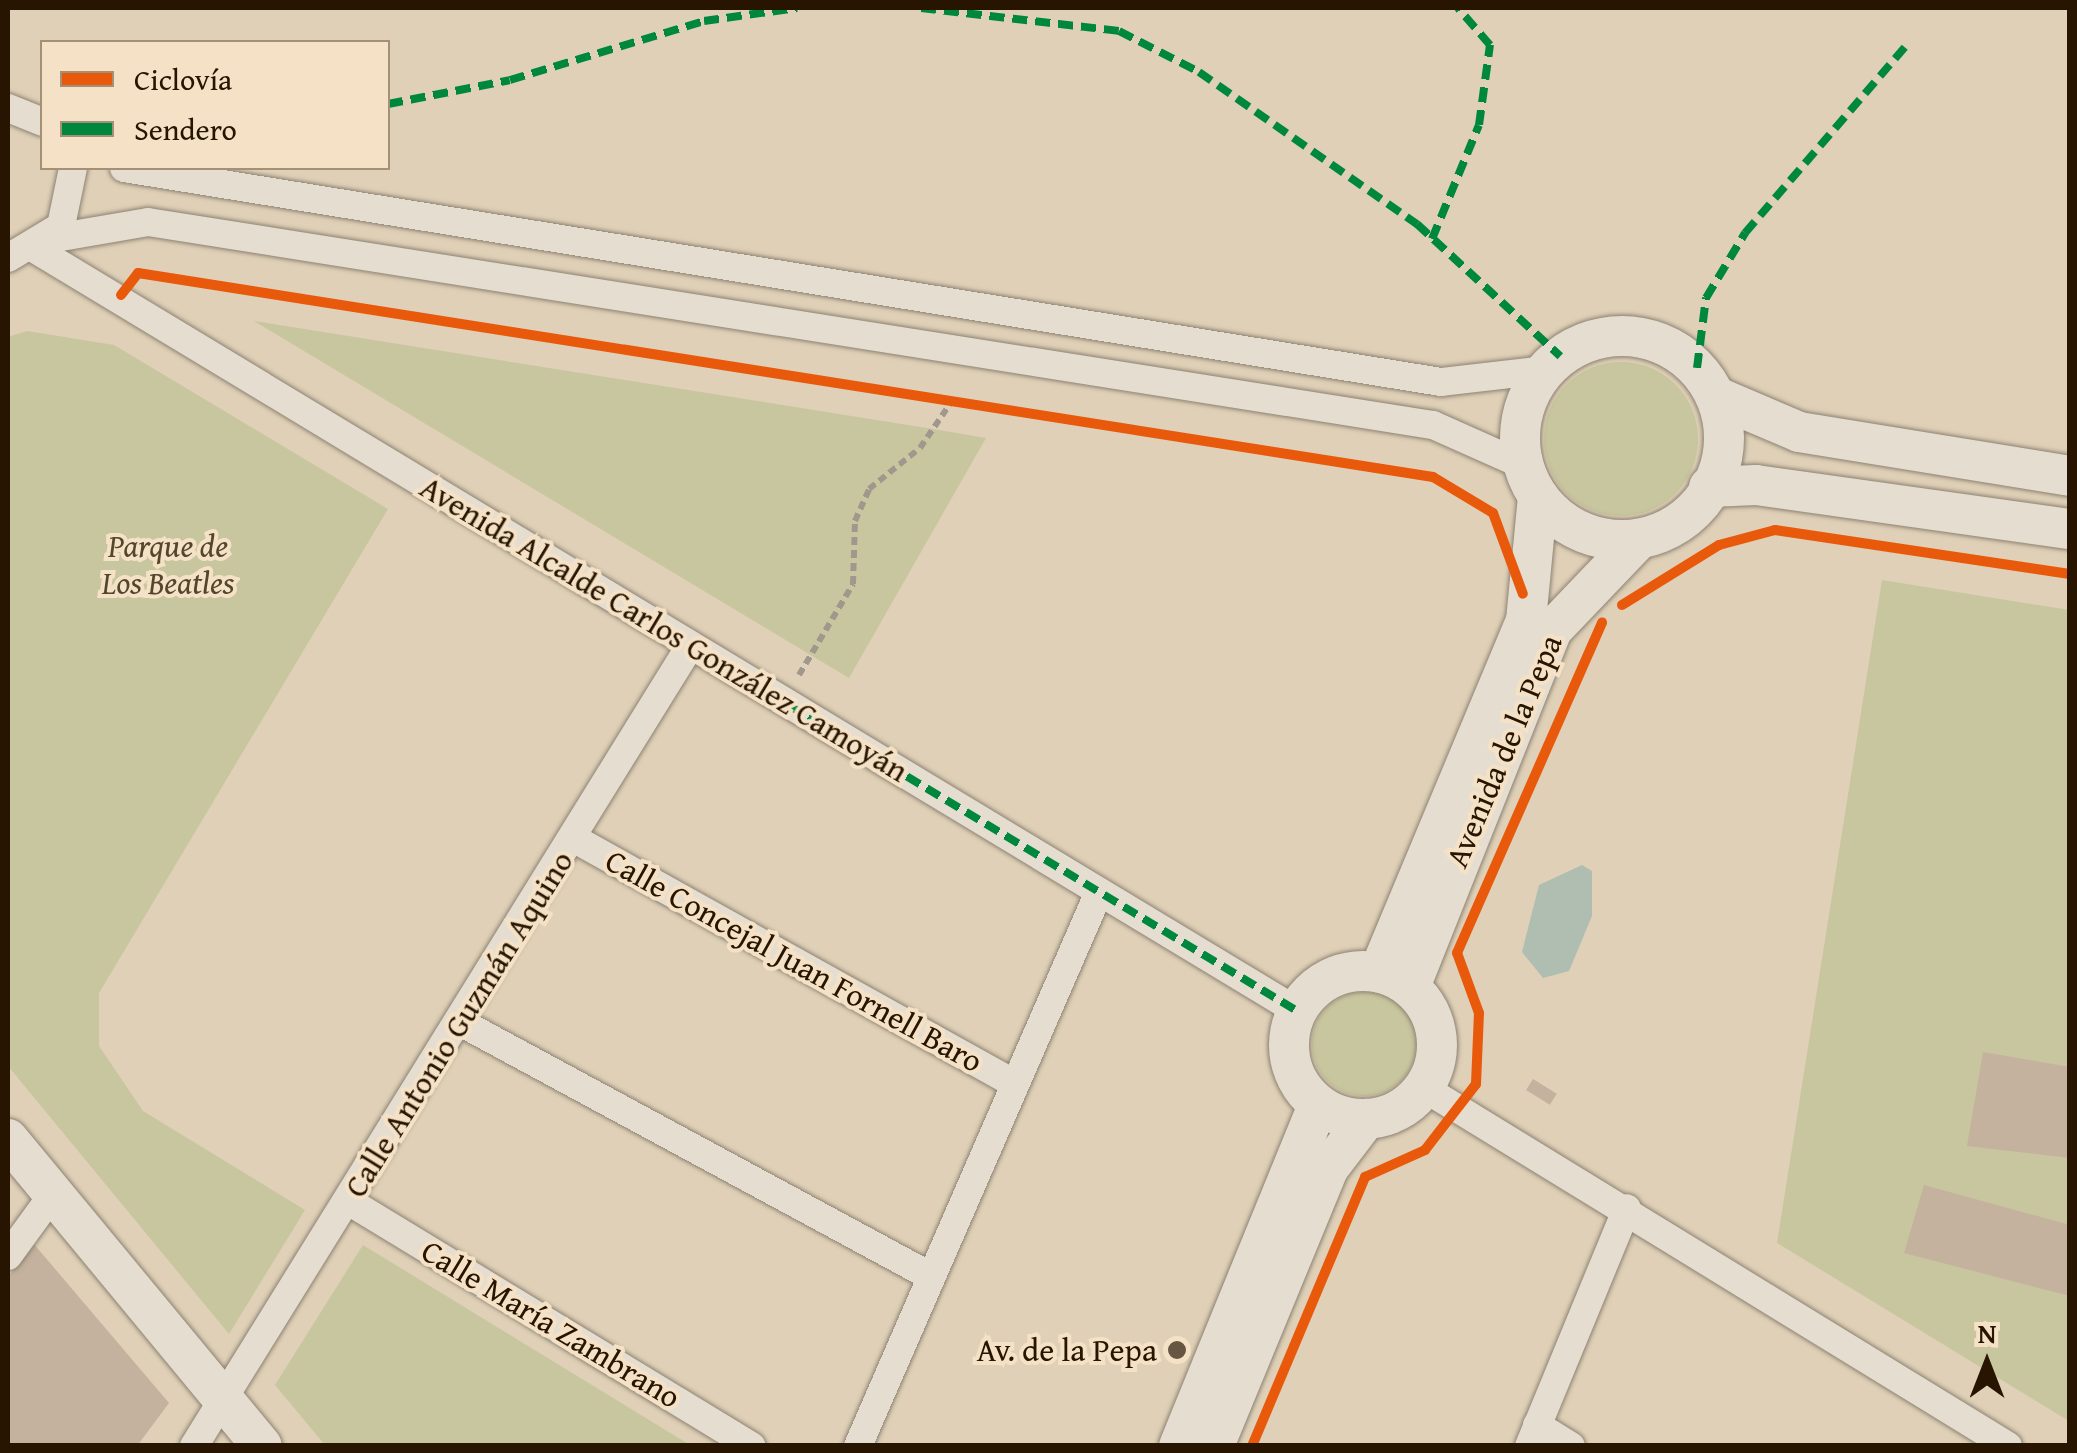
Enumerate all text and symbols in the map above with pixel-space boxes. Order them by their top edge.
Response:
legend [40,40,390,170]
text: Ciclovía [134,57,232,101]
text: Sendero [134,107,237,151]
street label: Avenida Alcalde Carlos González Camoyán [413,468,915,790]
park label: Parque de Los Beatles [102,528,234,603]
street label: Avenida de la Pepa [1438,629,1570,873]
street label: Calle Concejal Juan Fornell Baro [599,841,989,1081]
street label: Calle Antonio Guzmán Aquino [336,844,582,1204]
street label: Calle María Zambrano [415,1231,687,1417]
text: N [1978,1312,1996,1353]
north arrow [1937,1313,2037,1413]
place label: Av. de la Pepa [977,1331,1157,1369]
marker: Av. de la Pepa [1166,1339,1188,1361]

